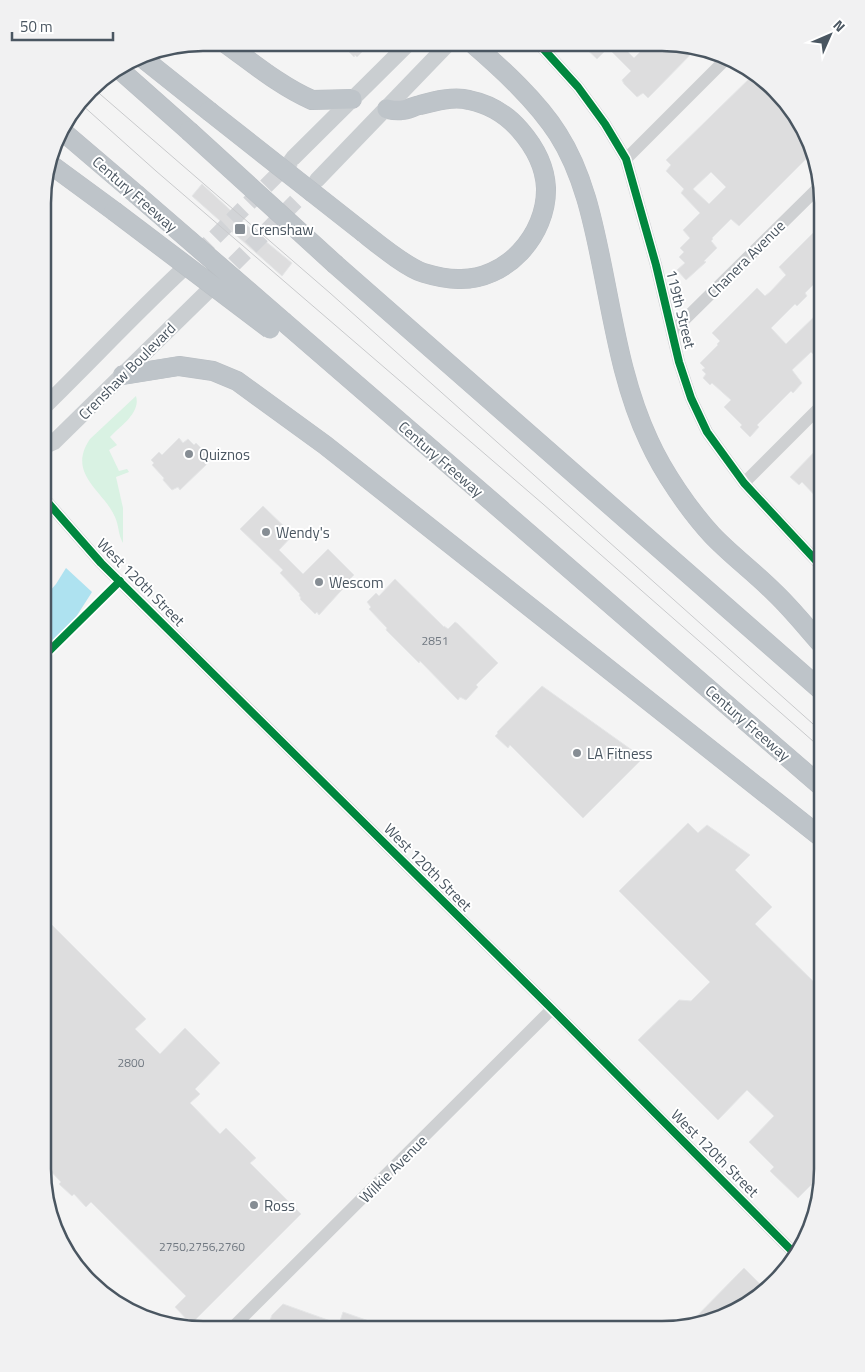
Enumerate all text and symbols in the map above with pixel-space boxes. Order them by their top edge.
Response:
scale bar [12,10,114,42]
north arrow [805,10,855,60]
text: 50 m [20,15,53,38]
text: N [829,15,850,36]
street label: Century Freeway [87,150,183,238]
street label: Chanera Avenue [702,215,790,303]
place label: Crenshaw [251,218,314,241]
marker: Crenshaw [233,222,247,236]
street label: 119th Street [660,267,702,352]
street label: Crenshaw Boulevard [73,317,181,425]
street label: Century Freeway [393,415,489,503]
place label: Quiznos [199,443,250,466]
marker: Quiznos [183,448,195,460]
place label: Wendy's [276,521,330,544]
marker: Wendy's [260,526,272,538]
street label: West 120th Street [92,533,191,632]
place label: Wescom [329,571,383,594]
marker: Wescom [313,576,325,588]
house number: 2851 [422,631,448,650]
street label: Century Freeway [700,679,796,767]
place label: LA Fitness [587,742,652,765]
marker: LA Fitness [571,747,583,759]
street label: West 120th Street [379,818,478,917]
house number: 2800 [118,1053,145,1072]
street label: West 120th Street [666,1104,765,1203]
street label: Wilkie Avenue [354,1130,432,1208]
place label: Ross [264,1194,295,1217]
marker: Ross [248,1199,260,1211]
house number: 2750,2756,2760 [159,1237,245,1256]

